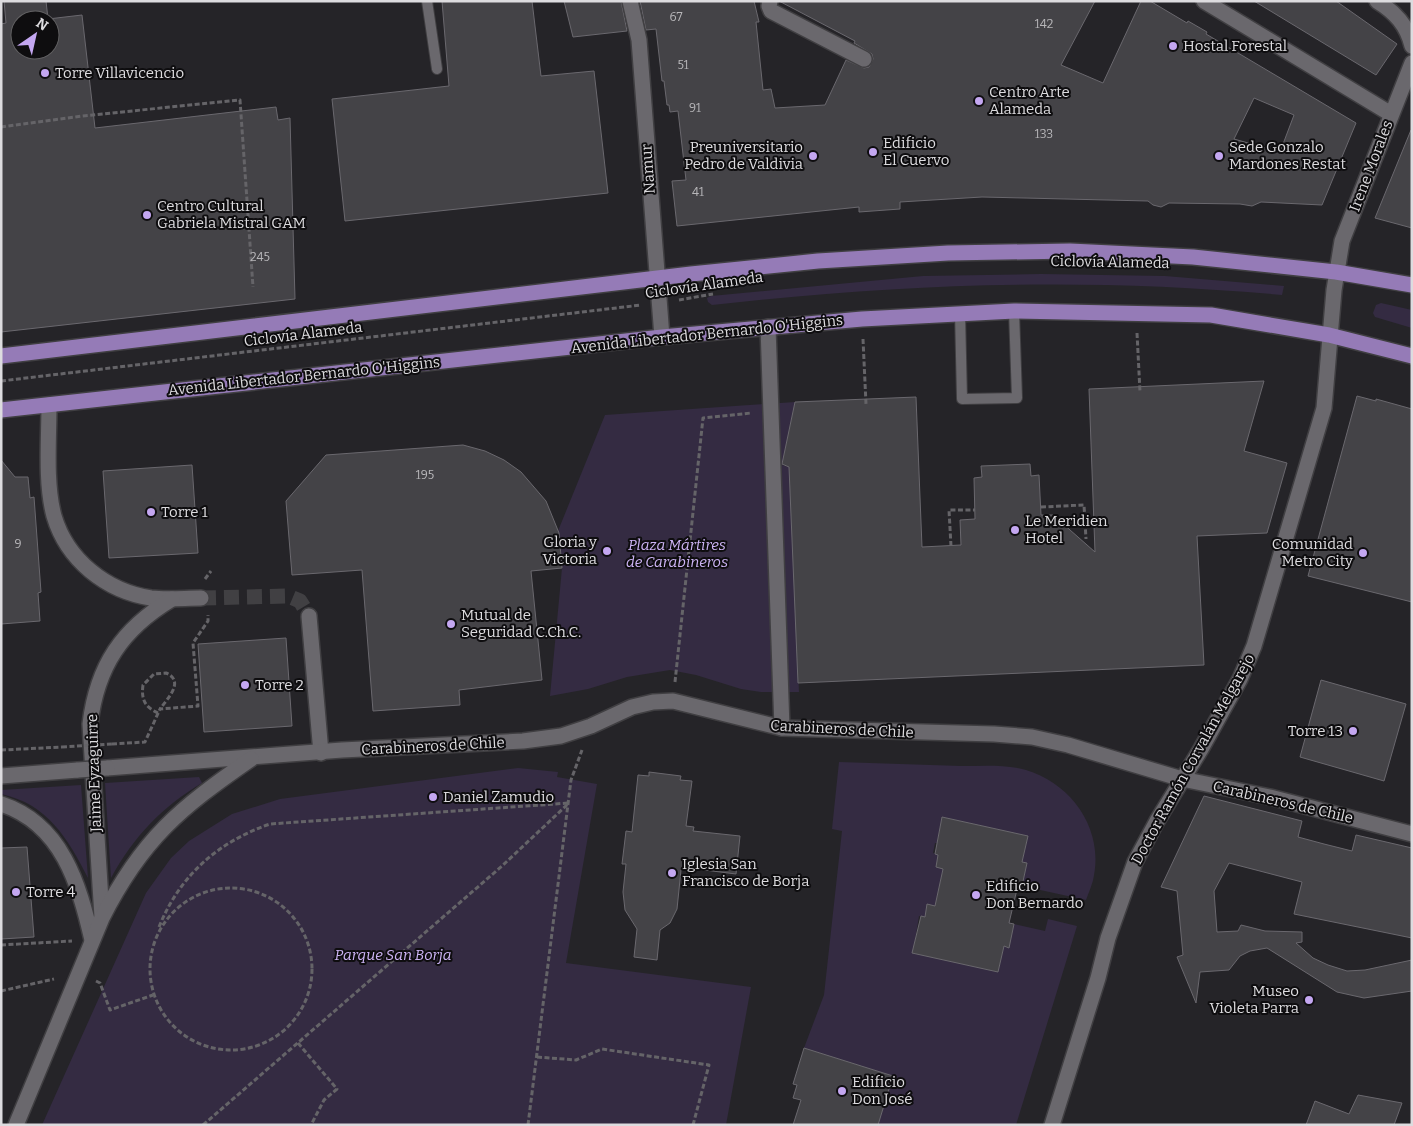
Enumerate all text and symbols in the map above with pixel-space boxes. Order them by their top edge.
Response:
north arrow [10,10,60,60]
house number: 67 [670,10,682,24]
text: N [33,15,51,35]
house number: 142 [1035,17,1053,31]
place label: Hostal Forestal [1183,37,1287,55]
marker: Hostal Forestal [1167,40,1179,52]
house number: 51 [677,58,689,72]
place label: Torre Villavicencio [55,64,184,82]
marker: Torre Villavicencio [39,67,51,79]
place label: Centro Arte Alameda [989,83,1070,118]
marker: Centro Arte Alameda [973,95,985,107]
house number: 91 [689,101,701,115]
street label: Irene Morales [1345,118,1397,214]
house number: 133 [1035,127,1053,141]
place label: Edificio El Cuervo [883,134,949,169]
place label: Preuniversitario Pedro de Valdivia [684,138,803,173]
place label: Sede Gonzalo Mardones Restat [1229,138,1346,173]
street label: Namur [637,143,659,195]
marker: Edificio El Cuervo [867,146,879,158]
marker: Preuniversitario Pedro de Valdivia [807,150,819,162]
marker: Sede Gonzalo Mardones Restat [1213,150,1225,162]
house number: 41 [692,185,704,199]
place label: Centro Cultural Gabriela Mistral GAM [157,197,306,232]
marker: Centro Cultural Gabriela Mistral GAM [141,209,153,221]
house number: 245 [250,250,270,264]
street label: Ciclovía Alameda [1050,252,1170,272]
street label: Ciclovía Alameda [644,268,764,302]
street label: Avenida Libertador Bernardo O'Higgins [570,311,844,357]
street label: Ciclovía Alameda [243,318,363,350]
street label: Avenida Libertador Bernardo O'Higgins [167,353,441,399]
house number: 195 [416,468,434,482]
place label: Torre 1 [161,503,208,521]
marker: Torre 1 [145,506,157,518]
place label: Le Meridien Hotel [1025,512,1108,547]
marker: Le Meridien Hotel [1009,524,1021,536]
place label: Gloria y Victoria [543,533,597,568]
place label: Comunidad Metro City [1272,535,1353,570]
park label: Plaza Mártires de Carabineros [626,536,728,571]
house number: 9 [14,537,22,551]
marker: Gloria y Victoria [601,545,613,557]
marker: Comunidad Metro City [1357,547,1369,559]
place label: Mutual de Seguridad C.Ch.C. [461,606,581,641]
marker: Mutual de Seguridad C.Ch.C. [445,618,457,630]
street label: Doctor Ramón Corvalán Melgarejo [1127,651,1259,867]
place label: Torre 2 [255,676,304,694]
marker: Torre 2 [239,679,251,691]
street label: Jaime Eyzaguirre [83,714,105,833]
street label: Carabineros de Chile [770,716,914,742]
place label: Torre 13 [1288,722,1343,740]
marker: Torre 13 [1347,725,1359,737]
street label: Carabineros de Chile [361,733,505,759]
street label: Carabineros de Chile [1211,777,1355,827]
place label: Daniel Zamudio [443,788,554,806]
marker: Daniel Zamudio [427,791,439,803]
place label: Iglesia San Francisco de Borja [682,855,809,890]
marker: Iglesia San Francisco de Borja [666,867,678,879]
place label: Edificio Don Bernardo [986,877,1083,912]
place label: Torre 4 [26,883,76,901]
marker: Torre 4 [10,886,22,898]
marker: Edificio Don Bernardo [970,889,982,901]
park label: Parque San Borja [334,946,452,964]
place label: Museo Violeta Parra [1210,982,1299,1017]
marker: Museo Violeta Parra [1303,994,1315,1006]
place label: Edificio Don José [852,1073,913,1108]
marker: Edificio Don José [836,1085,848,1097]

